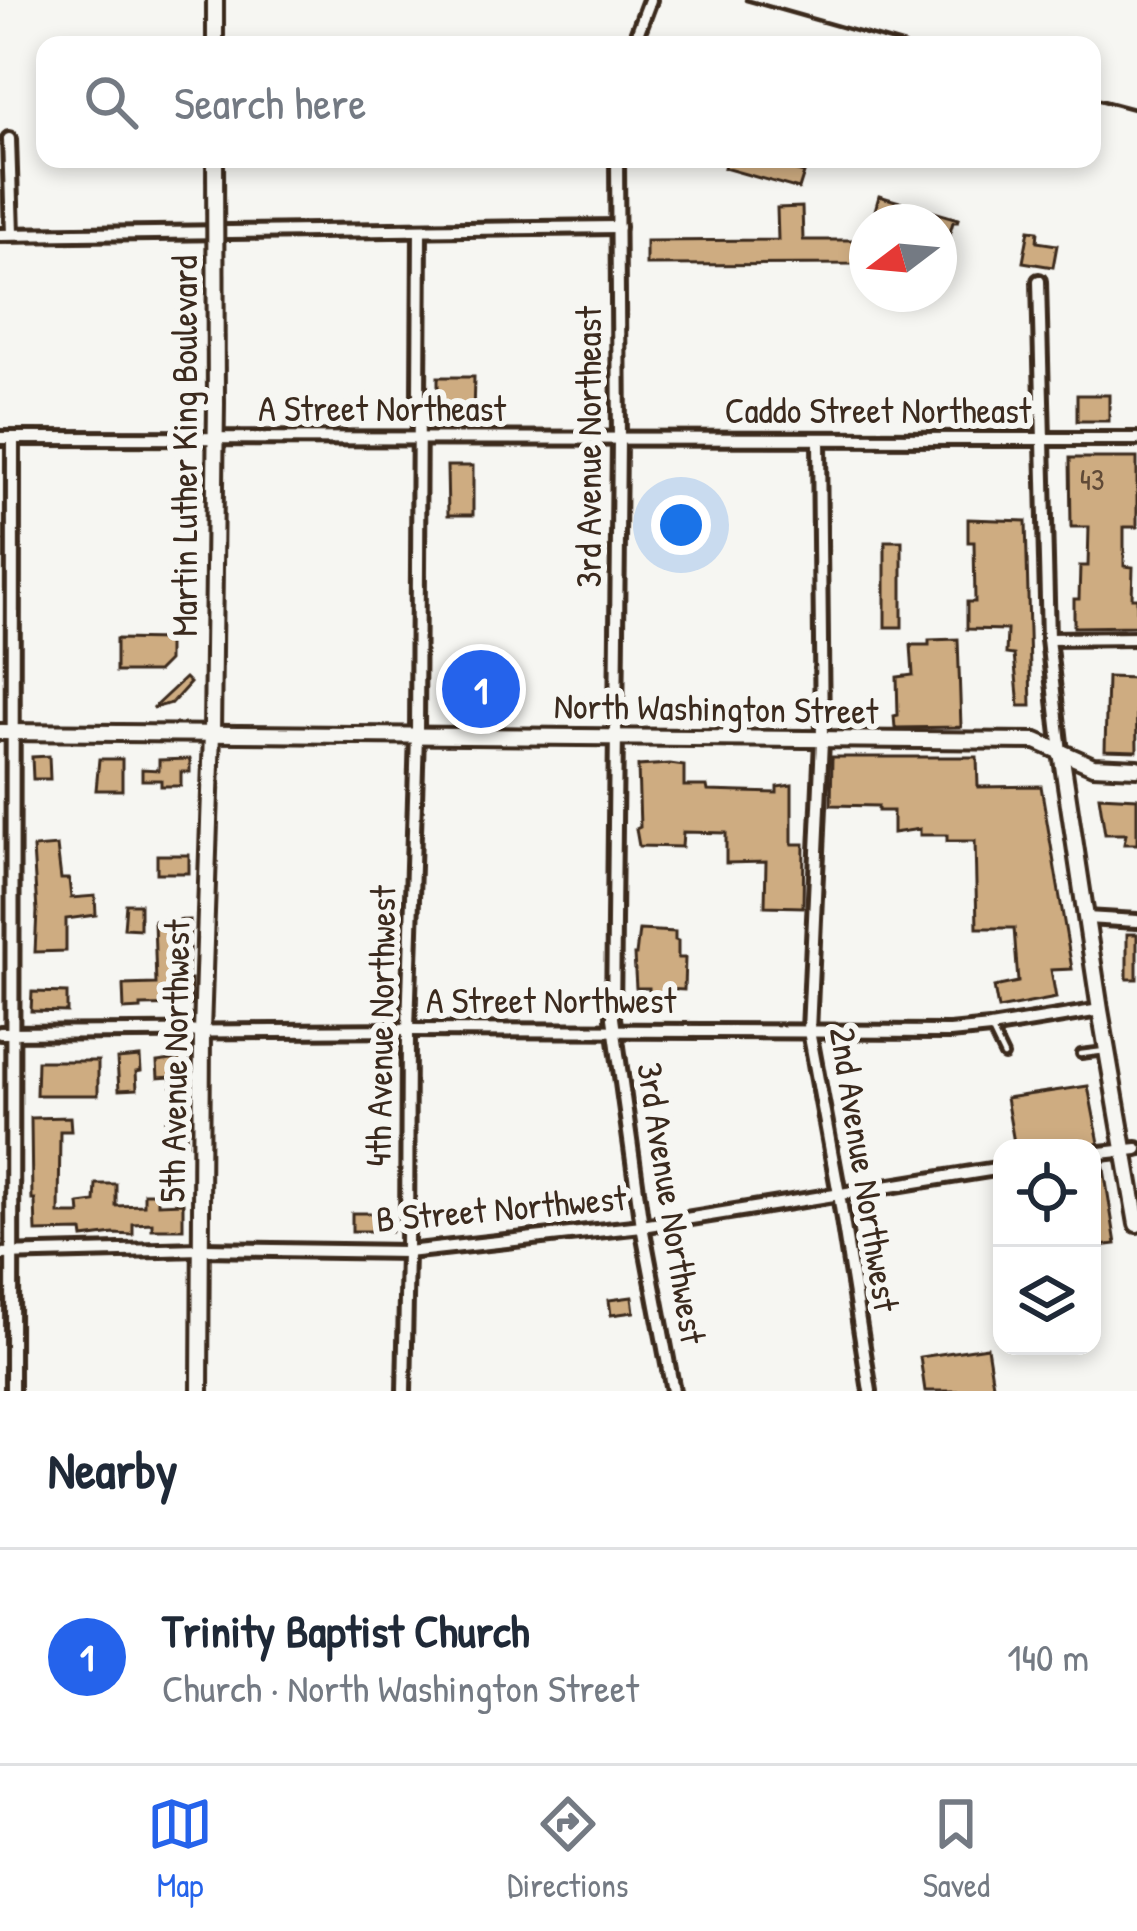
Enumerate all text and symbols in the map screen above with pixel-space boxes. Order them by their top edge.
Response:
search box [36,36,1101,168]
icon: search [78,69,144,135]
text: Search here [174,72,366,133]
north arrow [849,204,957,312]
street label: Martin Luther King Boulevard [159,255,208,637]
street label: 3rd Avenue Northeast [563,306,612,588]
street label: A Street Northeast [258,383,506,432]
street label: Caddo Street Northeast [725,385,1032,434]
house number: 43 [1080,459,1104,499]
your location [651,495,711,555]
pin: 1 [442,644,520,734]
street label: North Washington Street [554,680,879,735]
street label: 4th Avenue Northwest [353,884,406,1167]
street label: 5th Avenue Northwest [147,919,200,1203]
street label: A Street Northwest [426,975,677,1024]
street label: 2nd Avenue Northwest [819,1023,912,1315]
street label: 3rd Avenue Northwest [626,1059,719,1348]
map controls [993,1139,1101,1355]
button: locate [993,1139,1101,1247]
street label: B Street Northwest [374,1172,629,1243]
button: layers [993,1247,1101,1355]
text: Nearby [48,1435,178,1504]
text: Trinity Baptist Church [162,1600,529,1661]
text: 1 [80,1630,94,1683]
text: 140 m [1007,1630,1089,1683]
text: Church · North Washington Street [162,1661,639,1714]
tab: Map [147,1791,213,1907]
tab: Directions [507,1791,629,1907]
tab: Saved [923,1791,990,1907]

